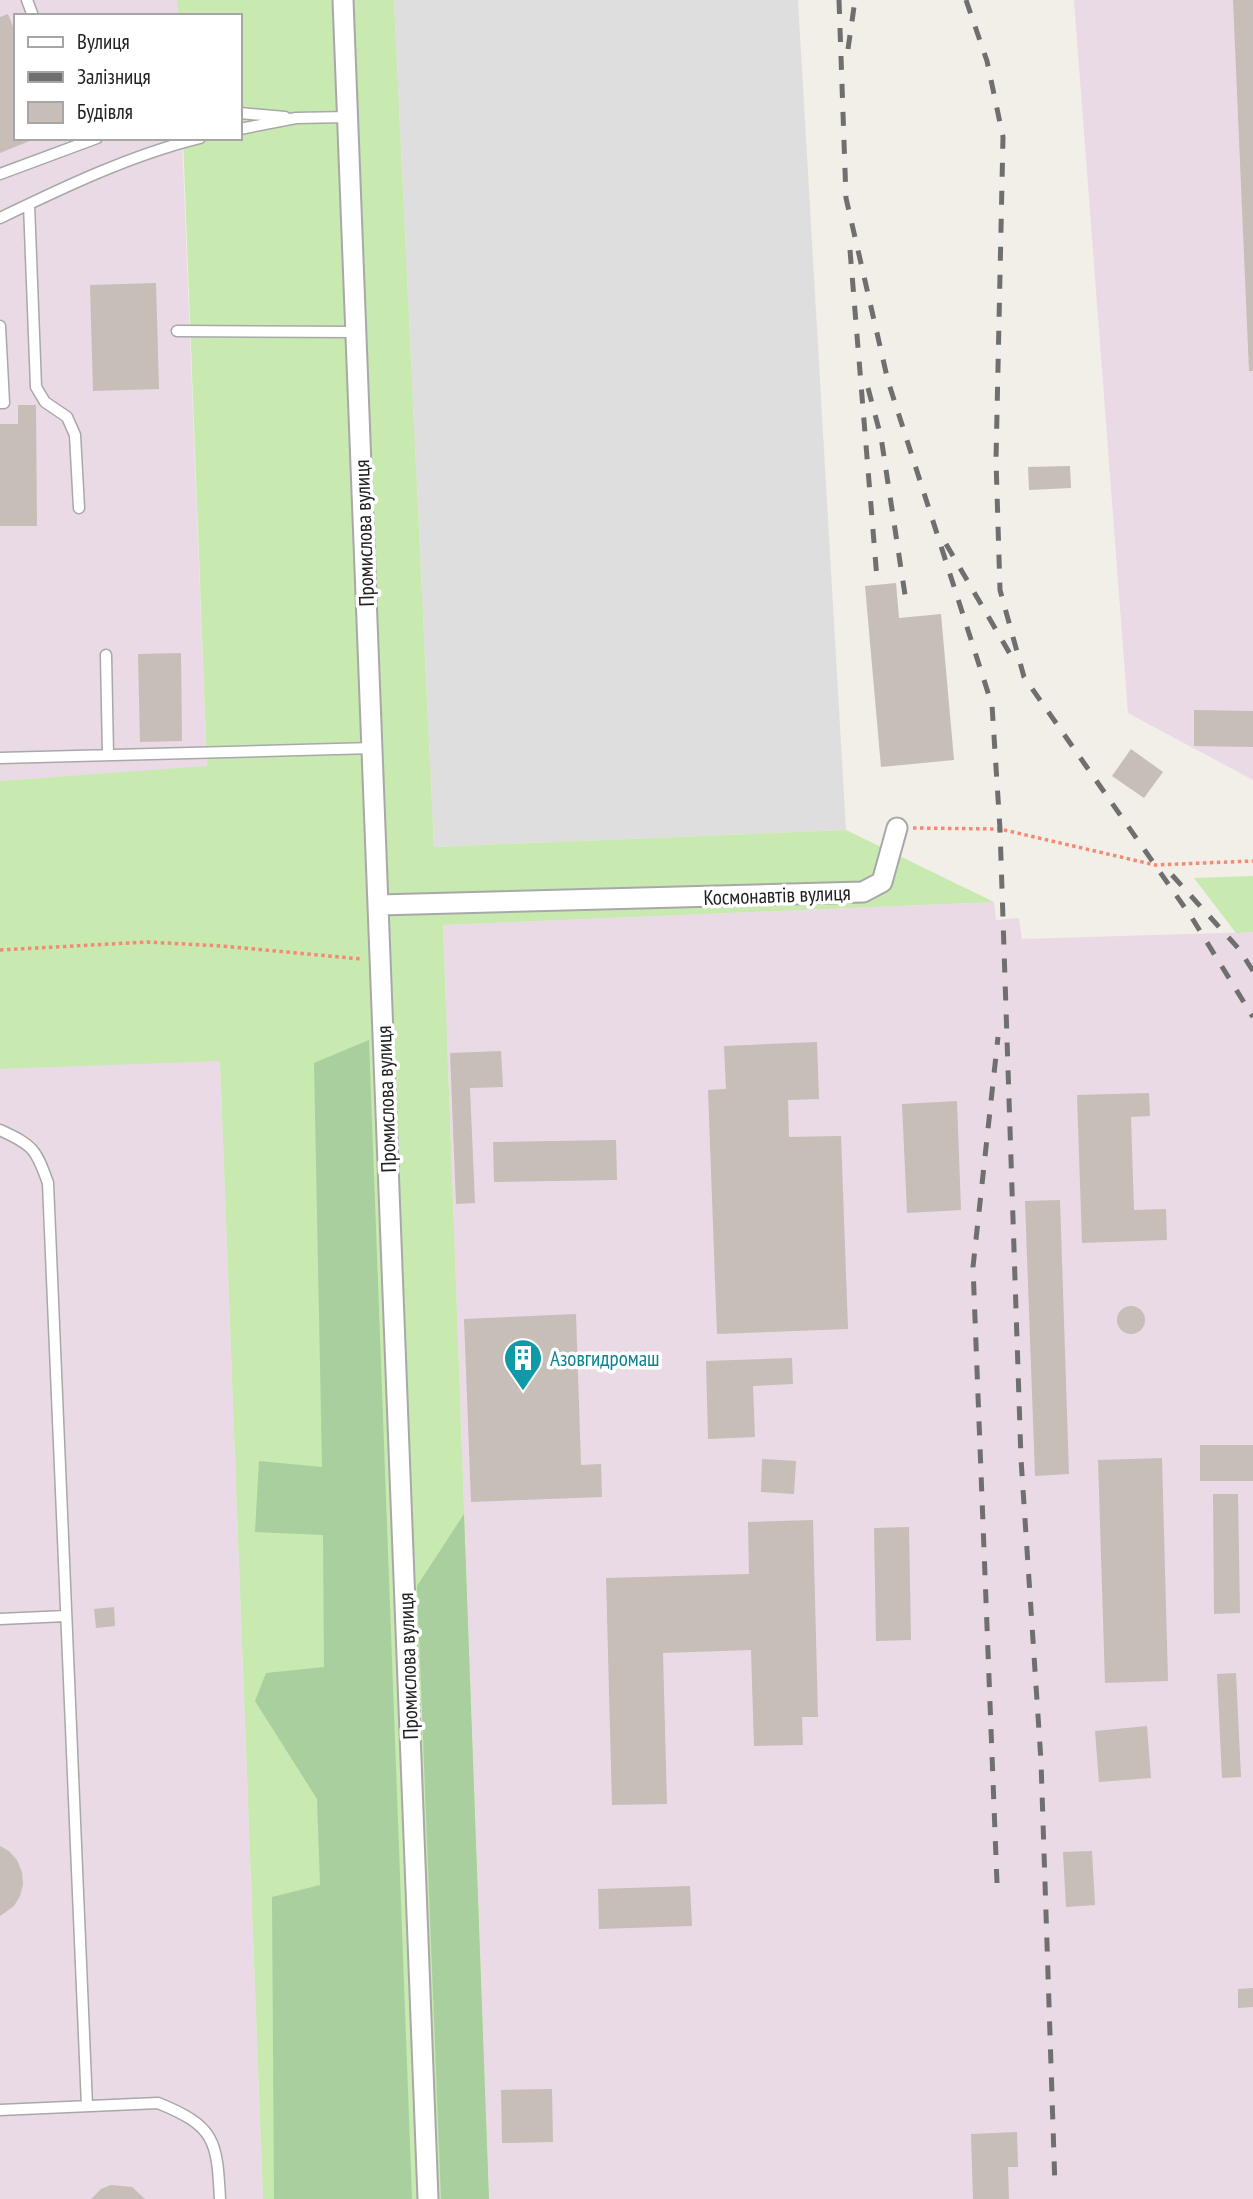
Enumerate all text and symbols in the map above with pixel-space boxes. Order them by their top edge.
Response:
legend [14,14,242,140]
text: Вулиця [77,28,130,55]
text: Залізниця [77,63,151,90]
text: Будівля [77,98,133,125]
street label: Промислова вулиця [348,459,380,607]
street label: Космонавтів вулиця [703,879,851,911]
street label: Промислова вулиця [370,1025,402,1173]
building icon: Азовгидромаш [502,1337,544,1392]
place label: Азовгидромаш [550,1345,660,1372]
street label: Промислова вулиця [392,1592,424,1740]

